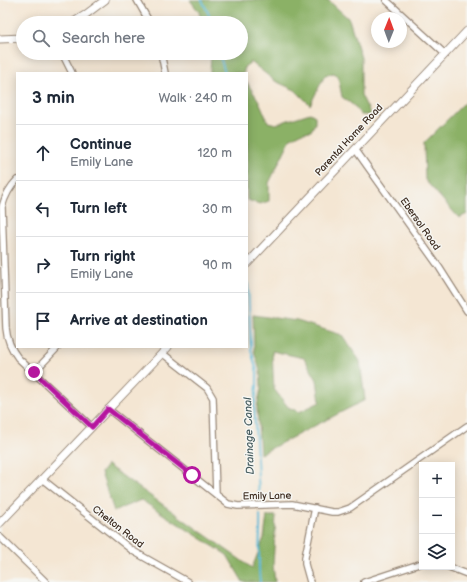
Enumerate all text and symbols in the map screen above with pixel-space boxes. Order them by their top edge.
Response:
north arrow [371,12,407,48]
search box [16,16,248,60]
icon: search [30,27,52,49]
text: Search here [62,29,145,48]
text: 3 min [32,88,75,108]
text: Walk · 240 m [158,90,232,106]
street label: Parental Home Road [313,101,386,178]
text: Continue [70,135,132,154]
icon: ahead [32,142,54,164]
text: 120 m [197,145,232,161]
text: Emily Lane [70,154,133,170]
street label: Ebersol Road [397,195,443,253]
icon: left [32,198,54,220]
text: Turn left [70,199,127,218]
text: 30 m [202,201,232,217]
text: Turn right [70,247,135,266]
icon: right [32,254,54,276]
text: 90 m [203,257,232,273]
text: Emily Lane [70,266,133,282]
icon: arrive [32,310,54,332]
text: Arrive at destination [70,311,208,330]
route end [25,363,43,381]
water label: Drainage Canal [241,397,257,475]
map controls [419,462,455,570]
button: + [419,462,455,498]
route start [183,466,201,484]
street label: Emily Lane [243,490,292,502]
button: − [419,498,455,534]
street label: Chelton Road [90,503,146,551]
button: layers [419,534,455,570]

